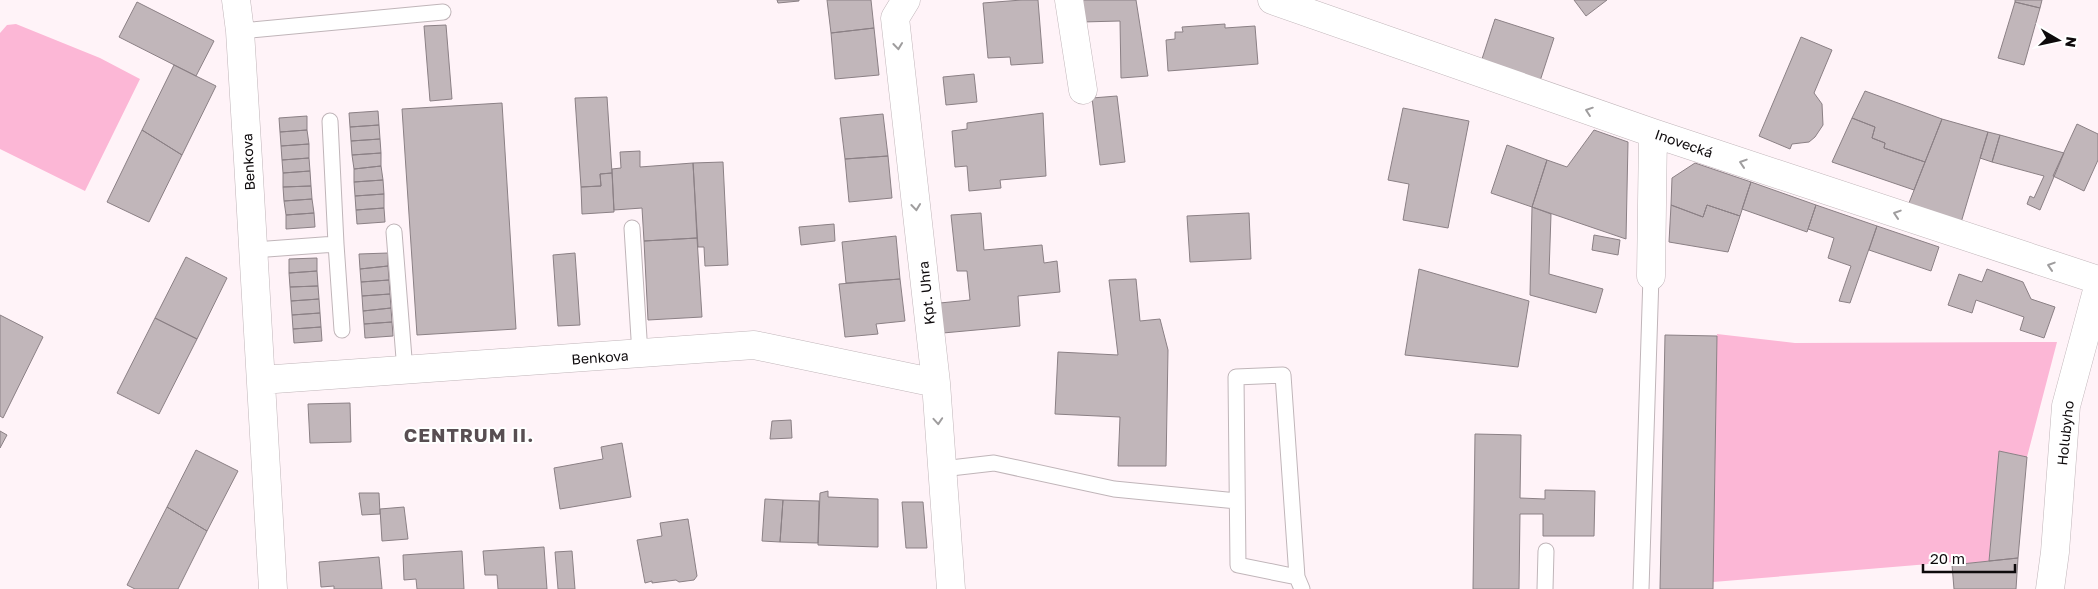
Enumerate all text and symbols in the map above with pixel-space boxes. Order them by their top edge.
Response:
north arrow [2033,15,2083,65]
text: N [2062,36,2081,49]
one-way arrow [892,42,903,50]
one-way arrow [1586,107,1594,117]
street label: Inovecká [1653,125,1715,161]
street label: Benkova [238,133,258,191]
one-way arrow [1739,159,1748,169]
one-way arrow [910,204,921,212]
one-way arrow [1894,210,1902,220]
street label: Kpt. Uhra [914,260,938,326]
one-way arrow [2048,262,2056,272]
street label: Benkova [571,347,629,367]
street label: Holubyho [2053,400,2077,466]
one-way arrow [933,417,944,425]
district label: CENTRUM II. [404,423,534,446]
scale bar [1923,542,2016,574]
text: 20 m [1930,549,1965,567]

